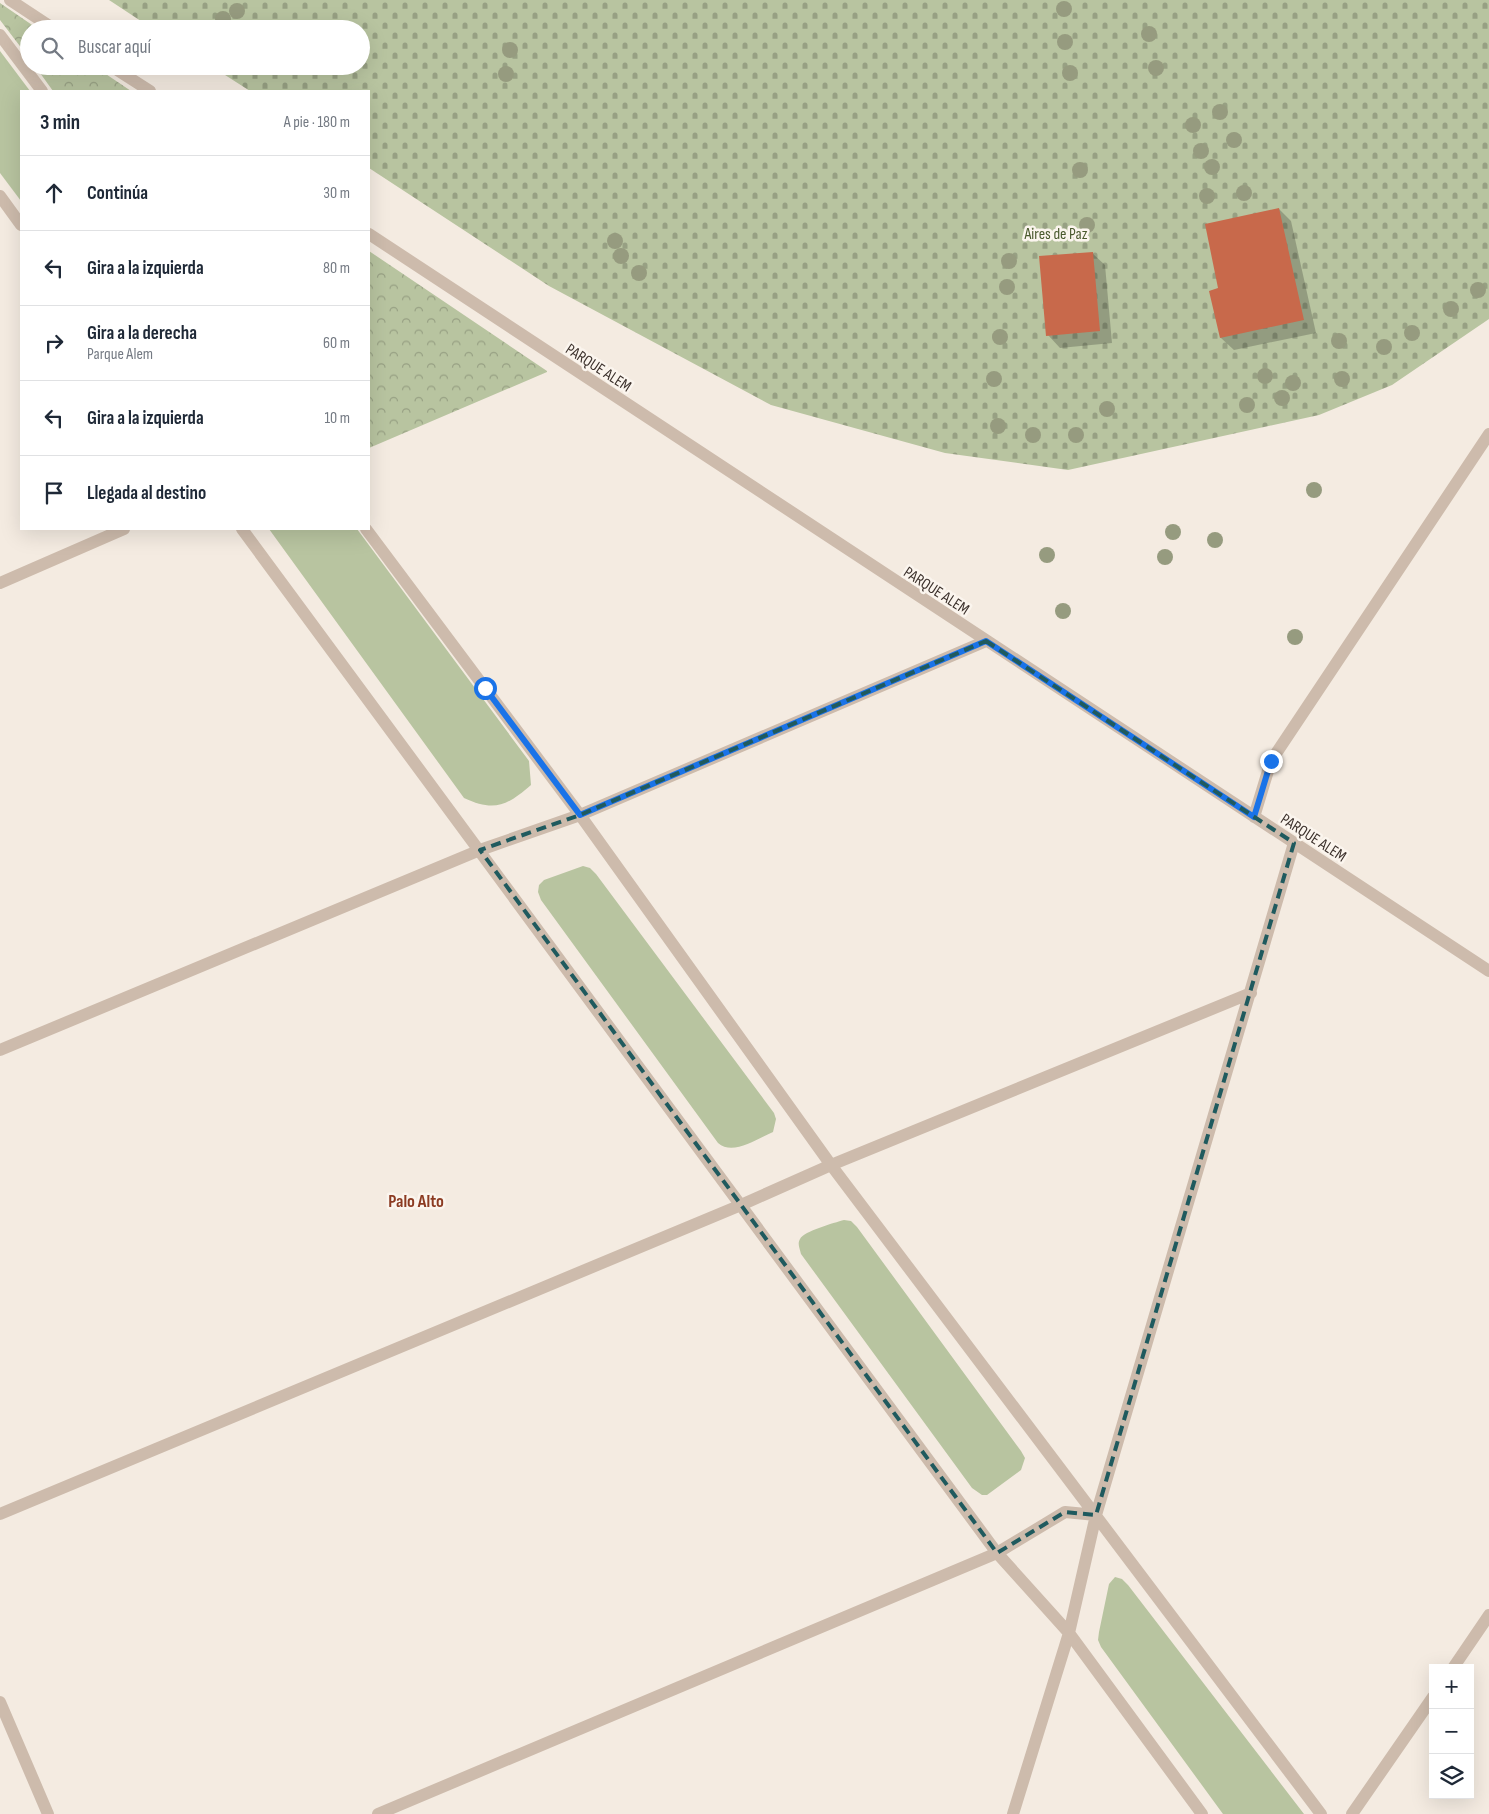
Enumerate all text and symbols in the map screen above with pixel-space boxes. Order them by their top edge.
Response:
search box [20,20,370,75]
icon: search [38,34,66,62]
text: Buscar aquí [78,36,151,59]
text: 3 min [40,110,80,135]
text: A pie · 180 m [284,113,350,132]
icon: ahead [40,179,68,207]
text: Continúa [87,182,148,205]
text: 30 m [323,184,350,203]
park label: Aires de Paz [1024,225,1088,244]
icon: left [40,254,68,282]
text: Gira a la izquierda [87,257,204,280]
text: 80 m [323,259,350,278]
text: Gira a la derecha [87,322,197,345]
icon: right [40,329,68,357]
text: 60 m [323,334,350,353]
street label: PARQUE ALEM [562,340,635,396]
text: Parque Alem [87,345,153,364]
icon: left [40,404,68,432]
text: Gira a la izquierda [87,407,204,430]
text: 10 m [324,409,350,428]
icon: arrive [40,479,68,507]
text: Llegada al destino [87,482,206,505]
street label: PARQUE ALEM [900,563,973,619]
route start [474,677,497,700]
route end [1260,750,1283,773]
street label: PARQUE ALEM [1277,810,1350,866]
district label: Palo Alto [388,1191,444,1212]
map controls [1429,1664,1474,1799]
button: + [1429,1664,1474,1709]
button: − [1429,1709,1474,1754]
button: layers [1429,1754,1474,1799]

